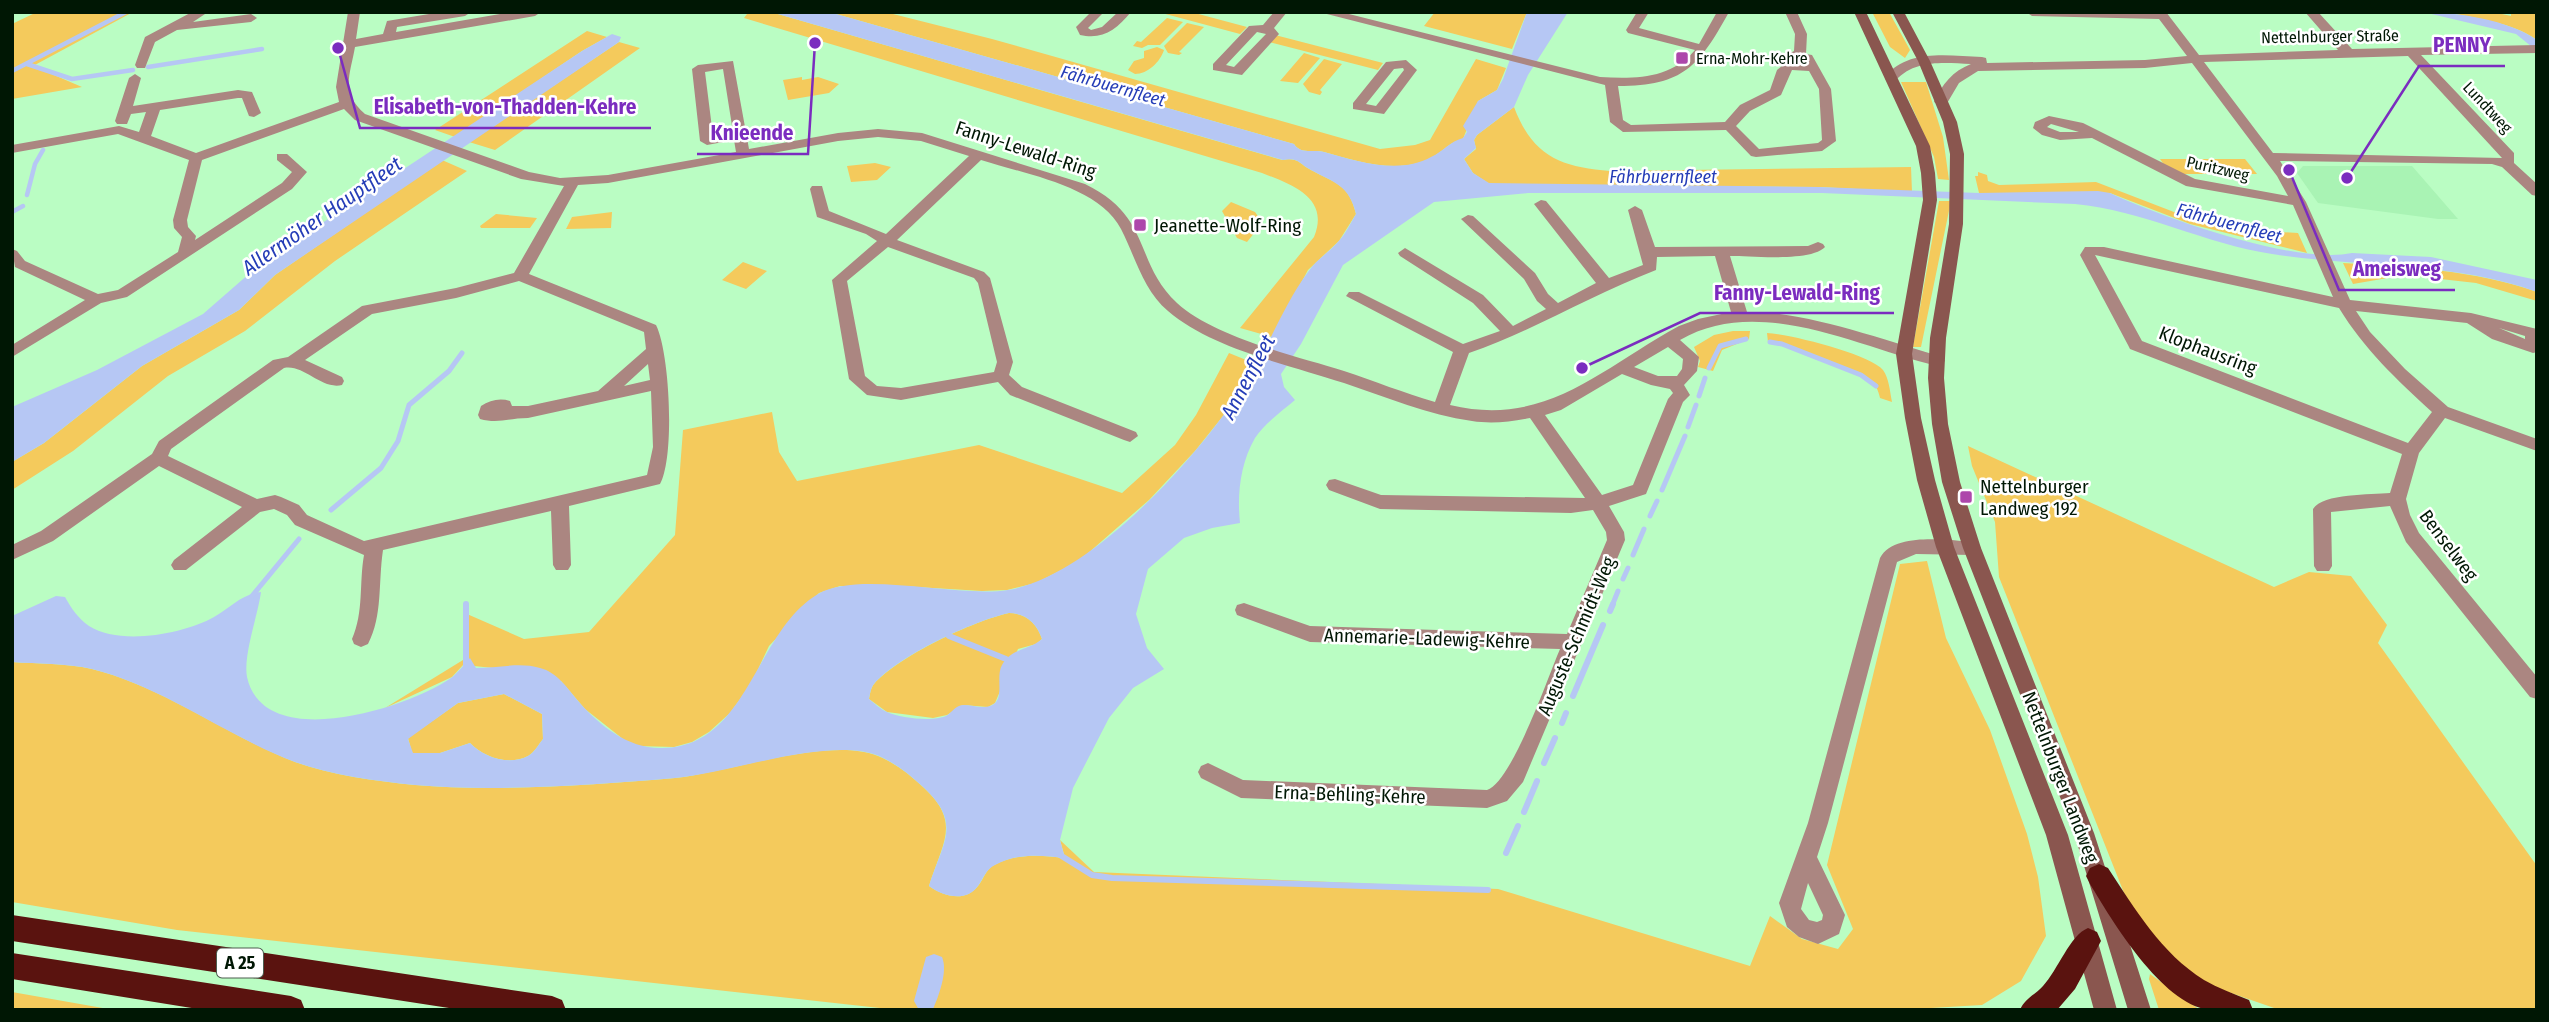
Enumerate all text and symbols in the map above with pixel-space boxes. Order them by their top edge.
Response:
callout: PENNY [2419,24,2505,66]
street label: Nettelnburger Straße [2261,26,2399,47]
text: PENNY [2433,32,2492,58]
place label: Erna-Mohr-Kehre [1696,49,1808,68]
marker: Erna-Mohr-Kehre [1674,50,1690,66]
water label: Fährbuernfleet [1058,61,1168,111]
street label: Lundtweg [2459,78,2517,137]
callout: Elisabeth-von-Thadden-Kehre [360,86,651,128]
text: Elisabeth-von-Thadden-Kehre [374,94,637,120]
callout: Knieende [697,112,808,154]
street label: Fanny-Lewald-Ring [953,116,1099,183]
text: Knieende [710,120,794,146]
water label: Allermöher Hauptfleet [236,151,407,282]
street label: Puritzweg [2185,152,2251,185]
water label: Fährbuernfleet [1609,166,1717,188]
water label: Fährbuernfleet [2174,198,2284,248]
place label: Jeanette-Wolf-Ring [1154,214,1301,237]
marker: Jeanette-Wolf-Ring [1132,217,1148,233]
callout: Ameisweg [2339,248,2455,290]
text: Ameisweg [2352,256,2442,282]
callout: Fanny-Lewald-Ring [1700,271,1894,313]
text: Fanny-Lewald-Ring [1714,280,1881,306]
street label: Klophausring [2156,321,2260,380]
water label: Annenfleet [1215,330,1281,424]
place label: Nettelnburger Landweg 192 [1980,475,2089,520]
marker: Nettelnburger Landweg 192 [1958,489,1974,505]
street label: Benselweg [2414,505,2483,585]
street label: Auguste-Schmidt-Weg [1533,553,1620,719]
street label: Annemarie-Ladewig-Kehre [1324,623,1530,654]
street label: Nettelnburger Landweg [2017,688,2104,866]
street label: Erna-Behling-Kehre [1274,780,1426,809]
road number: A 25 [217,948,263,978]

